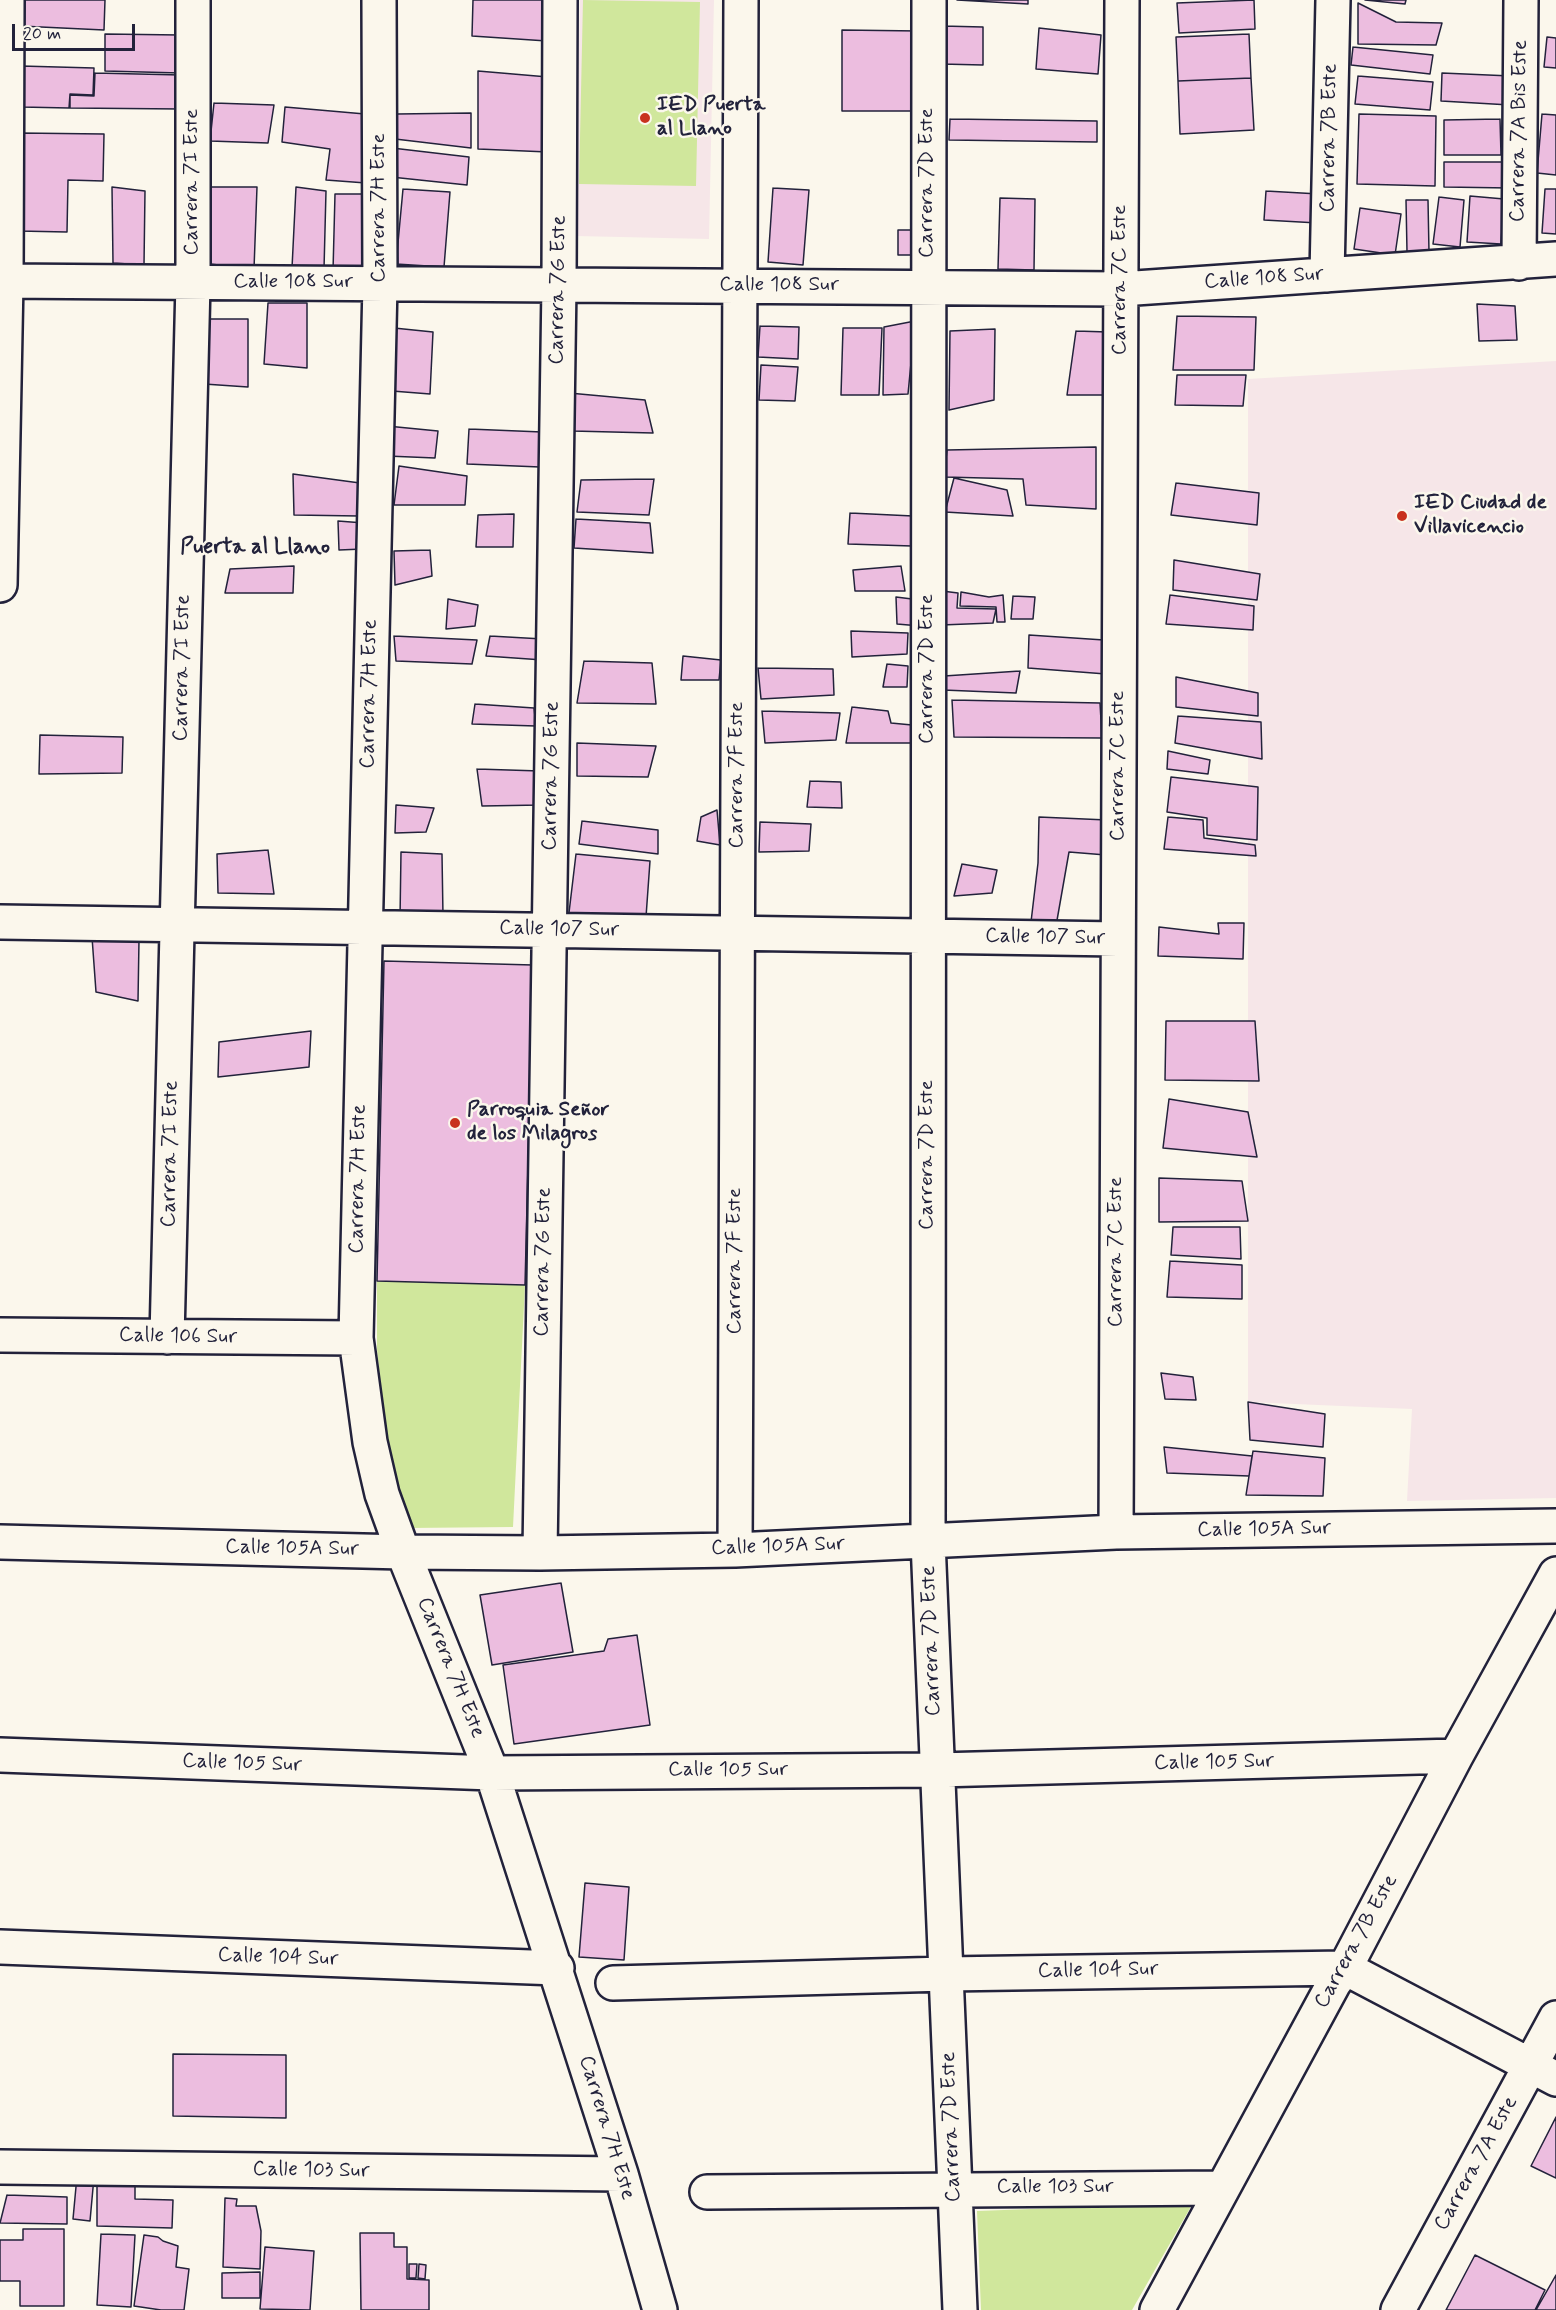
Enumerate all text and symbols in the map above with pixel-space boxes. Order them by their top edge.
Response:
scale bar [15,12,138,50]
text: 20 m [23,22,61,46]
street label: Carrera 7A Bis Este [1506,40,1534,222]
street label: Carrera 7B Este [1316,63,1344,213]
place label: IED Puerta al Llano [657,93,765,143]
street label: Carrera 7D Este [915,108,941,258]
street label: Carrera 7I Este [180,109,206,255]
marker: IED Puerta al Llano [638,111,652,125]
street label: Carrera 7H Este [367,133,393,283]
street label: Carrera 7C Este [1108,205,1134,355]
street label: Carrera 7G Este [545,215,573,365]
street label: Calle 108 Sur [1203,262,1325,296]
street label: Calle 108 Sur [233,270,353,296]
street label: Calle 108 Sur [719,273,839,299]
place label: IED Ciudad de Villavicencio [1414,491,1547,541]
marker: IED Ciudad de Villavicencio [1395,509,1409,523]
district label: Puerta al Llano [180,535,330,561]
street label: Carrera 7I Este [169,594,197,742]
street label: Carrera 7D Este [915,594,941,744]
street label: Carrera 7H Este [356,619,384,769]
street label: Carrera 7C Este [1106,691,1132,841]
street label: Carrera 7G Este [538,701,566,851]
street label: Carrera 7F Este [725,702,751,848]
street label: Calle 107 Sur [499,916,619,944]
street label: Calle 107 Sur [985,924,1105,952]
street label: Carrera 7I Este [157,1080,185,1228]
street label: Carrera 7D Este [915,1080,941,1230]
place label: Parroquia Señor de los Milagros [467,1098,609,1148]
street label: Carrera 7H Este [345,1104,373,1254]
marker: Parroquia Señor de los Milagros [448,1116,462,1130]
street label: Carrera 7C Este [1104,1177,1130,1327]
street label: Carrera 7G Este [530,1187,558,1337]
street label: Carrera 7F Este [723,1188,749,1334]
street label: Calle 106 Sur [119,1323,237,1351]
street label: Calle 105A Sur [1197,1516,1331,1544]
street label: Calle 105A Sur [711,1532,845,1562]
street label: Calle 105A Sur [225,1535,359,1563]
street label: Carrera 7D Este [917,1566,947,1716]
street label: Carrera 7H Este [410,1594,490,1742]
street label: Calle 105 Sur [182,1749,302,1779]
street label: Calle 105 Sur [1154,1749,1274,1777]
street label: Calle 105 Sur [668,1758,788,1784]
street label: Carrera 7B Este [1310,1871,1404,2013]
street label: Calle 104 Sur [217,1943,339,1973]
street label: Calle 104 Sur [1037,1957,1159,1985]
street label: Carrera 7D Este [937,2052,967,2202]
street label: Carrera 7H Este [572,2053,640,2203]
street label: Carrera 7A Este [1430,2093,1524,2235]
street label: Calle 103 Sur [252,2157,370,2185]
street label: Calle 103 Sur [997,2175,1113,2201]

